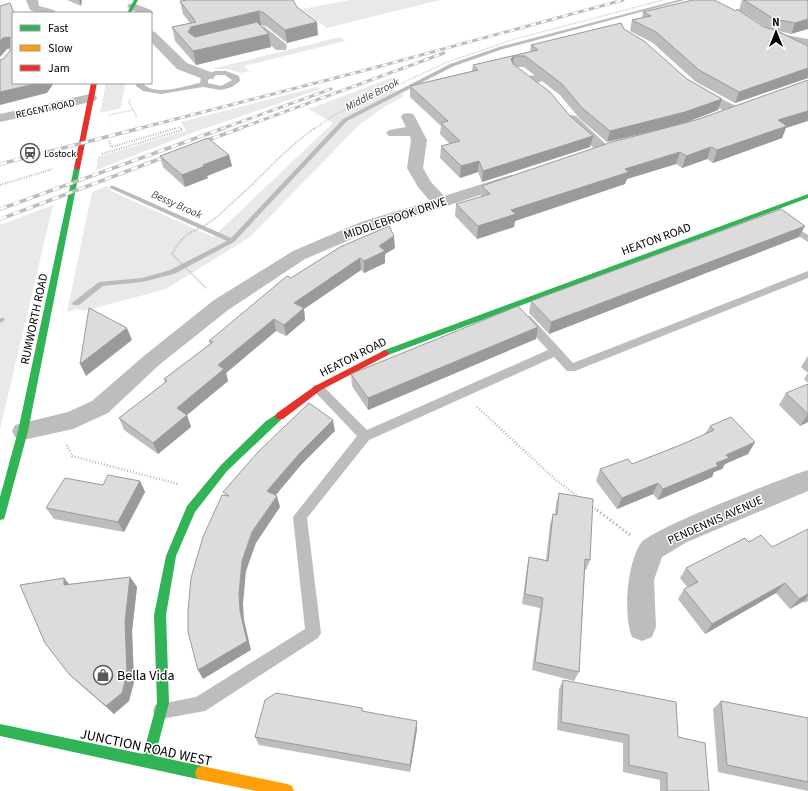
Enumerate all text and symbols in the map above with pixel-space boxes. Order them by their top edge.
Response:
legend [12,12,152,84]
north arrow [756,12,796,52]
text: N [772,15,780,30]
text: Fast [48,20,68,37]
text: Slow [48,40,73,57]
text: Jam [48,60,70,77]
water label: Middle Brook [343,74,403,114]
street label: REGENT ROAD [14,96,76,122]
station icon: Lostock [19,142,41,164]
place label: Lostock [44,147,76,161]
water label: Bessy Brook [149,187,205,223]
street label: MIDDLEBROOK DRIVE [341,193,449,244]
street label: HEATON ROAD [619,219,693,260]
street label: RUMWORTH ROAD [17,272,52,366]
street label: HEATON ROAD [317,333,390,382]
street label: PENDENNIS AVENUE [665,492,766,549]
shop icon: Bella Vida [92,664,114,686]
place label: Bella Vida [117,666,175,686]
street label: JUNCTION ROAD WEST [78,724,214,772]

